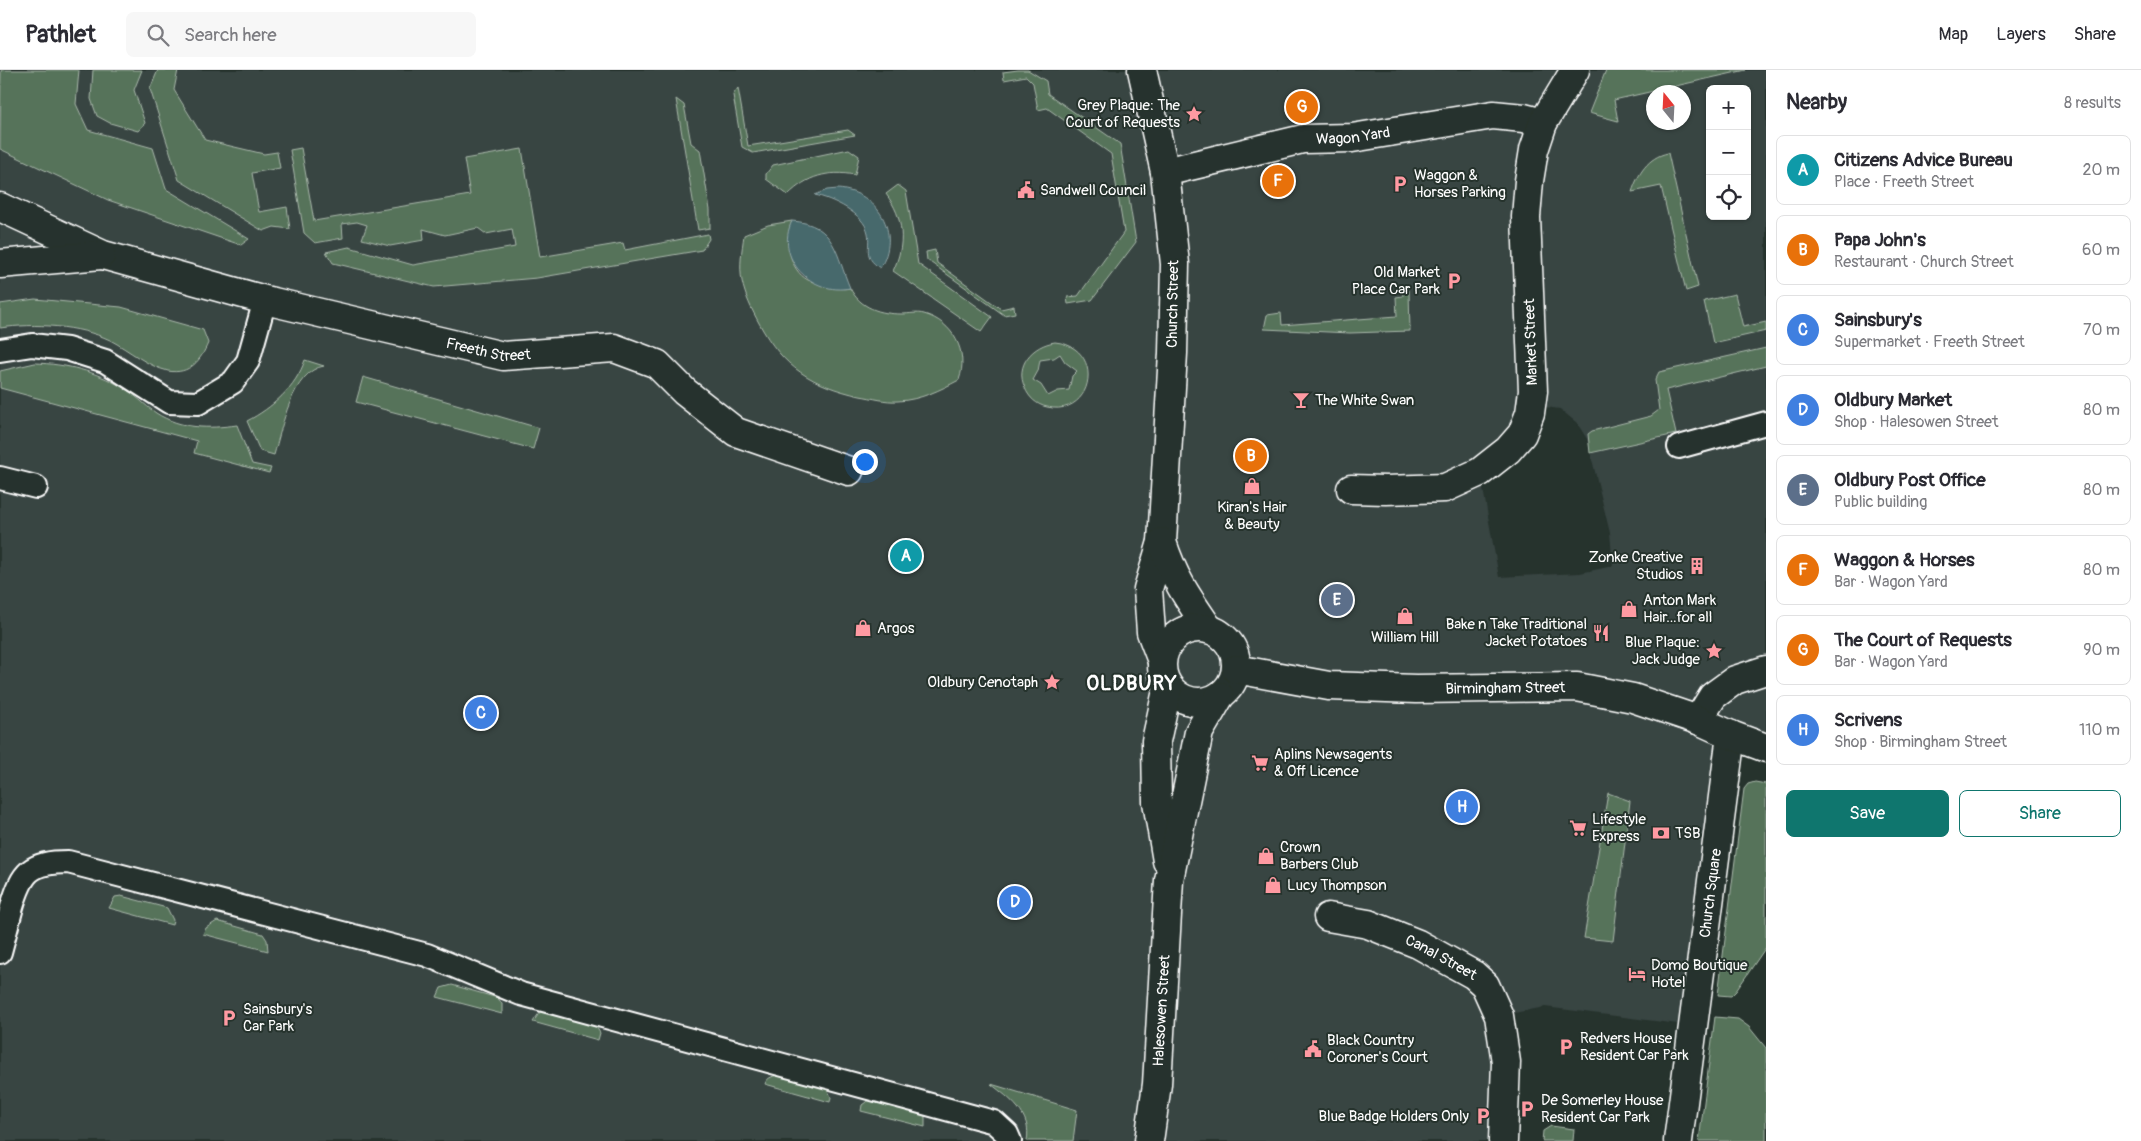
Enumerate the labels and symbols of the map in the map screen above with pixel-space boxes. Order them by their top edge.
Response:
north arrow [1646,85,1691,130]
pin: G [1286,88,1318,126]
place label: Grey Plaque: The Court of Requests [1066,96,1181,132]
place icon: Grey Plaque: The Court of Requests [1184,104,1204,124]
street label: Wagon Yard [1316,122,1391,148]
pin: F [1262,162,1294,200]
place label: Waggon & Horses Parking [1414,166,1506,202]
parking icon: Waggon & Horses Parking [1390,174,1410,194]
public building icon: Sandwell Council [1016,180,1036,200]
place label: Sandwell Council [1040,181,1146,200]
street label: Church Street [1163,259,1183,348]
place label: Old Market Place Car Park [1352,263,1441,299]
parking icon: Old Market Place Car Park [1444,271,1464,291]
street label: Market Street [1520,297,1542,386]
street label: Freeth Street [444,333,532,366]
bar icon: The White Swan [1291,390,1311,410]
place label: The White Swan [1315,391,1414,410]
pin: B [1235,437,1267,475]
your location [852,449,878,475]
shop icon: Kiran's Hair & Beauty [1242,476,1262,496]
place label: Kiran's Hair & Beauty [1217,498,1287,534]
pin: A [890,537,922,575]
place label: Zonke Creative Studios [1589,548,1684,584]
building icon: Zonke Creative Studios [1687,556,1707,576]
pin: E [1321,581,1353,619]
place label: Anton Mark Hair...for all [1643,591,1717,627]
shop icon: Anton Mark Hair...for all [1619,599,1639,619]
shop icon: William Hill [1395,606,1415,626]
place label: Bake n Take Traditional Jacket Potatoes [1446,615,1587,651]
shop icon: Argos [853,618,873,638]
place label: Argos [877,619,915,638]
restaurant icon: Bake n Take Traditional Jacket Potatoes [1591,623,1611,643]
place label: William Hill [1371,628,1439,647]
place label: Blue Plaque: Jack Judge [1625,633,1701,669]
place icon: Blue Plaque: Jack Judge [1704,641,1724,661]
district label: OLDBURY [1086,671,1178,696]
place icon: Oldbury Cenotaph [1042,672,1062,692]
place label: Oldbury Cenotaph [927,673,1038,692]
street label: Birmingham Street [1445,678,1566,698]
pin: C [465,694,497,732]
place label: Aplins Newsagents & Off Licence [1274,745,1392,781]
supermarket icon: Aplins Newsagents & Off Licence [1250,753,1270,773]
pin: H [1446,788,1478,826]
place label: Lifestyle Express [1592,810,1646,846]
supermarket icon: Lifestyle Express [1568,818,1588,838]
bank icon: TSB [1651,823,1671,843]
place label: TSB [1675,824,1701,843]
place label: Crown Barbers Club [1280,838,1359,874]
shop icon: Crown Barbers Club [1256,846,1276,866]
street label: Church Square [1695,847,1726,939]
shop icon: Lucy Thompson [1263,875,1283,895]
place label: Lucy Thompson [1287,876,1387,895]
pin: D [999,883,1031,921]
street label: Canal Street [1403,930,1481,985]
street label: Halesowen Street [1149,953,1174,1067]
place label: Domo Boutique Hotel [1651,956,1748,992]
hotel icon: Domo Boutique Hotel [1627,964,1647,984]
place label: Sainsbury's Car Park [243,1000,312,1036]
parking icon: Sainsbury's Car Park [219,1008,239,1028]
place label: Redvers House Resident Car Park [1580,1029,1690,1065]
place label: Black Country Coroner's Court [1327,1031,1429,1067]
parking icon: Redvers House Resident Car Park [1556,1037,1576,1057]
public building icon: Black Country Coroner's Court [1303,1039,1323,1059]
place label: De Somerley House Resident Car Park [1541,1091,1664,1127]
parking icon: De Somerley House Resident Car Park [1517,1099,1537,1119]
parking icon: Blue Badge Holders Only [1473,1106,1493,1126]
place label: Blue Badge Holders Only [1319,1107,1470,1126]

